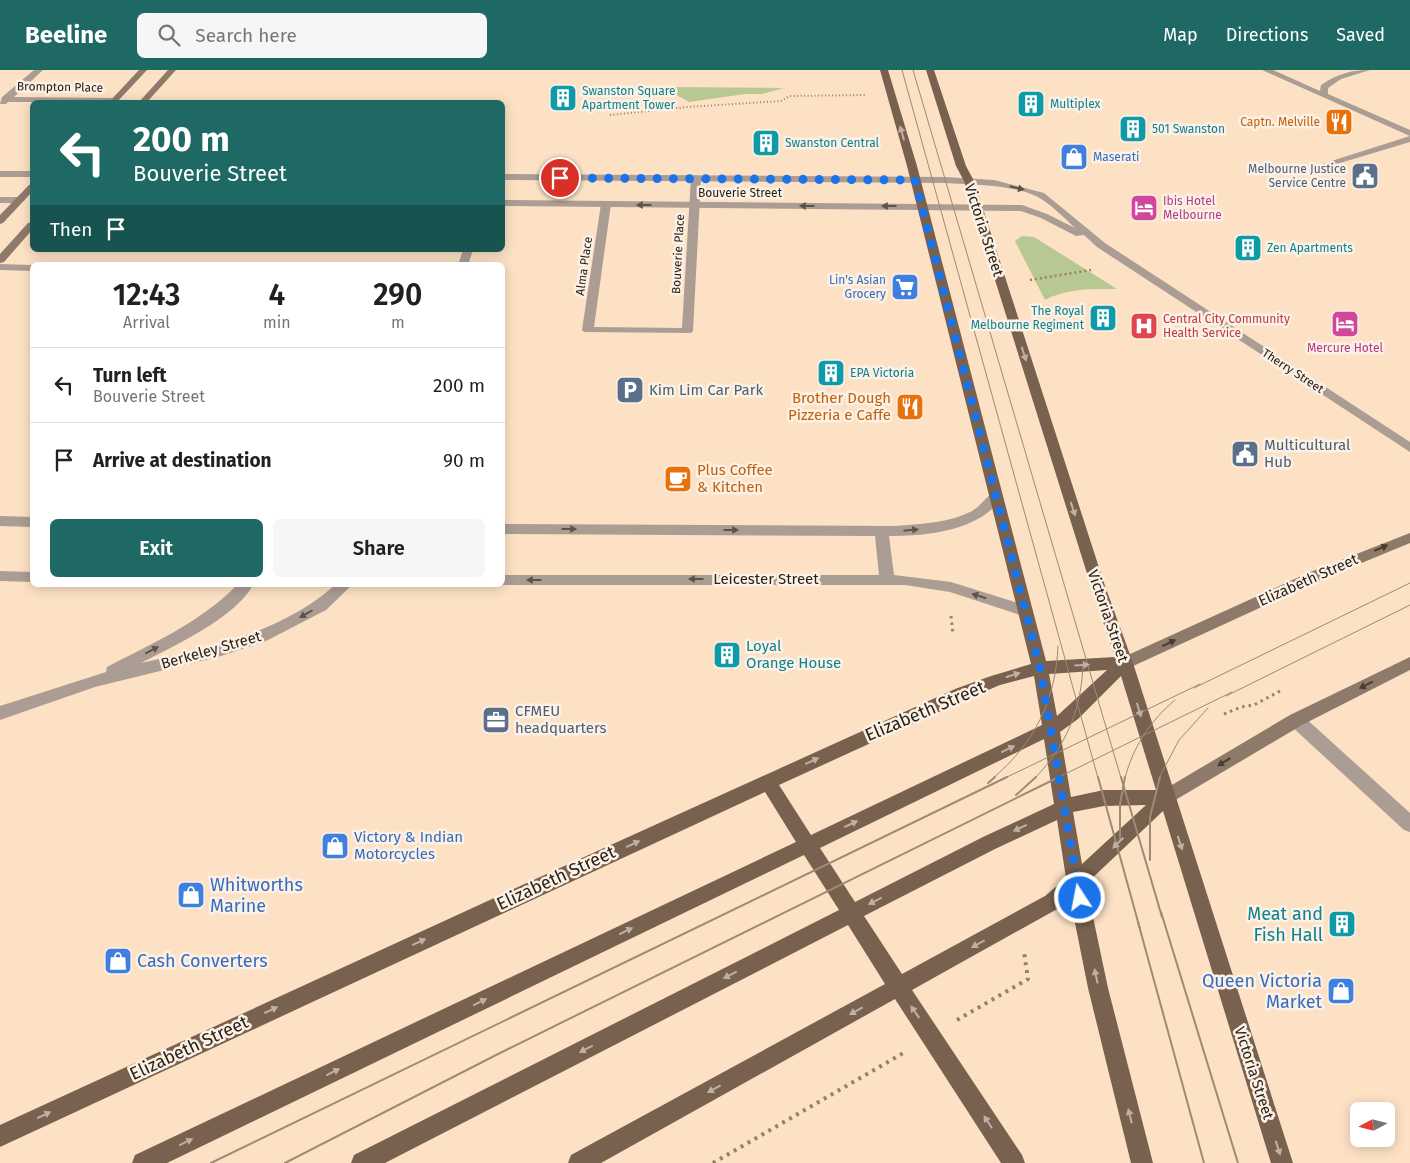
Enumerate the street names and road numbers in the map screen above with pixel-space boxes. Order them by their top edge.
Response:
street label: Brompton Place [17,79,103,95]
street label: Victoria Street [961,181,1008,279]
street label: Bouverie Street [698,186,783,200]
street label: Bouverie Place [669,214,687,294]
street label: Alma Place [573,236,595,296]
street label: Therry Street [1260,346,1327,396]
street label: Elizabeth Street [1255,550,1361,610]
street label: Victoria Street [1084,567,1132,665]
street label: Leicester Street [713,570,819,588]
street label: Berkeley Street [159,627,264,673]
street label: Elizabeth Street [862,676,989,746]
street label: Elizabeth Street [493,841,619,915]
street label: Elizabeth Street [126,1011,252,1085]
street label: Victoria Street [1231,1024,1278,1122]

